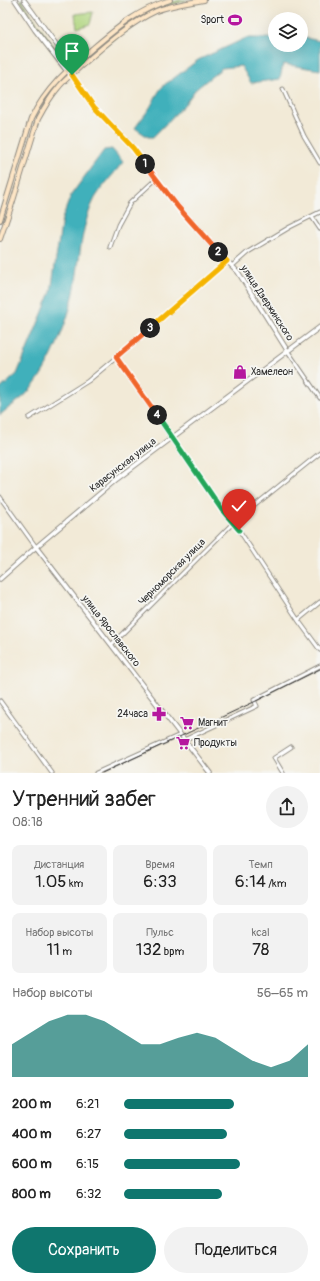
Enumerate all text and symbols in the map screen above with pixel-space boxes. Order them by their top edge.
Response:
sports icon: Sport [227,12,243,28]
map controls [268,12,308,52]
button: layers [268,12,308,52]
place label: Sport [200,14,225,26]
pin [55,34,89,75]
icon: arrive [61,40,83,62]
pin: 1 [135,154,155,174]
text: 1 [143,157,147,170]
pin: 2 [208,242,228,262]
text: 2 [215,245,221,258]
street label: улица Дзержинского [238,262,296,344]
pin: 3 [140,318,160,338]
text: 3 [147,321,153,334]
shop icon: Хамелеон [232,364,248,380]
place label: Хамелеон [251,366,293,378]
pin: 4 [147,405,167,425]
text: 4 [154,408,160,421]
street label: Карасунская улица [87,435,159,495]
pin [222,489,256,530]
icon: check [228,495,250,517]
street label: Черноморская улица [136,536,208,608]
street label: улица Ярославского [79,592,143,670]
pharmacy icon: 24часа [151,706,167,722]
place label: 24часа [117,708,148,720]
supermarket icon: Магнит [179,715,195,731]
place label: Магнит [198,717,228,729]
supermarket icon: Продукты [175,735,191,751]
place label: Продукты [194,737,237,749]
text: Утренний забег [12,785,156,813]
button: share [266,786,308,828]
text: 08:18 [12,814,43,830]
text: Дистанция [34,858,84,871]
text: Время [145,858,175,871]
text: Темп [248,858,273,871]
text: 1.05 [35,871,67,892]
text: 6:33 [143,871,177,892]
text: 6:14 [235,871,266,892]
text: km [67,877,83,890]
text: /km [266,877,286,890]
text: Набор высоты [25,926,93,939]
text: Пульс [146,926,174,939]
text: kcal [252,926,270,939]
text: 11 [47,939,60,960]
text: 132 [136,939,161,960]
text: 78 [252,939,269,960]
text: m [60,945,72,958]
text: bpm [161,945,184,958]
text: Набор высоты [12,985,93,1001]
text: 56–65 m [257,985,308,1001]
text: 200 m [12,1096,51,1112]
text: 6:21 [76,1096,99,1112]
text: 400 m [12,1126,52,1142]
text: 6:27 [76,1126,101,1142]
text: 600 m [12,1156,52,1172]
text: 6:15 [76,1156,99,1172]
text: 800 m [12,1186,51,1202]
text: 6:32 [76,1186,102,1202]
button: Сохранить [12,1227,156,1273]
button: Поделиться [164,1227,308,1273]

